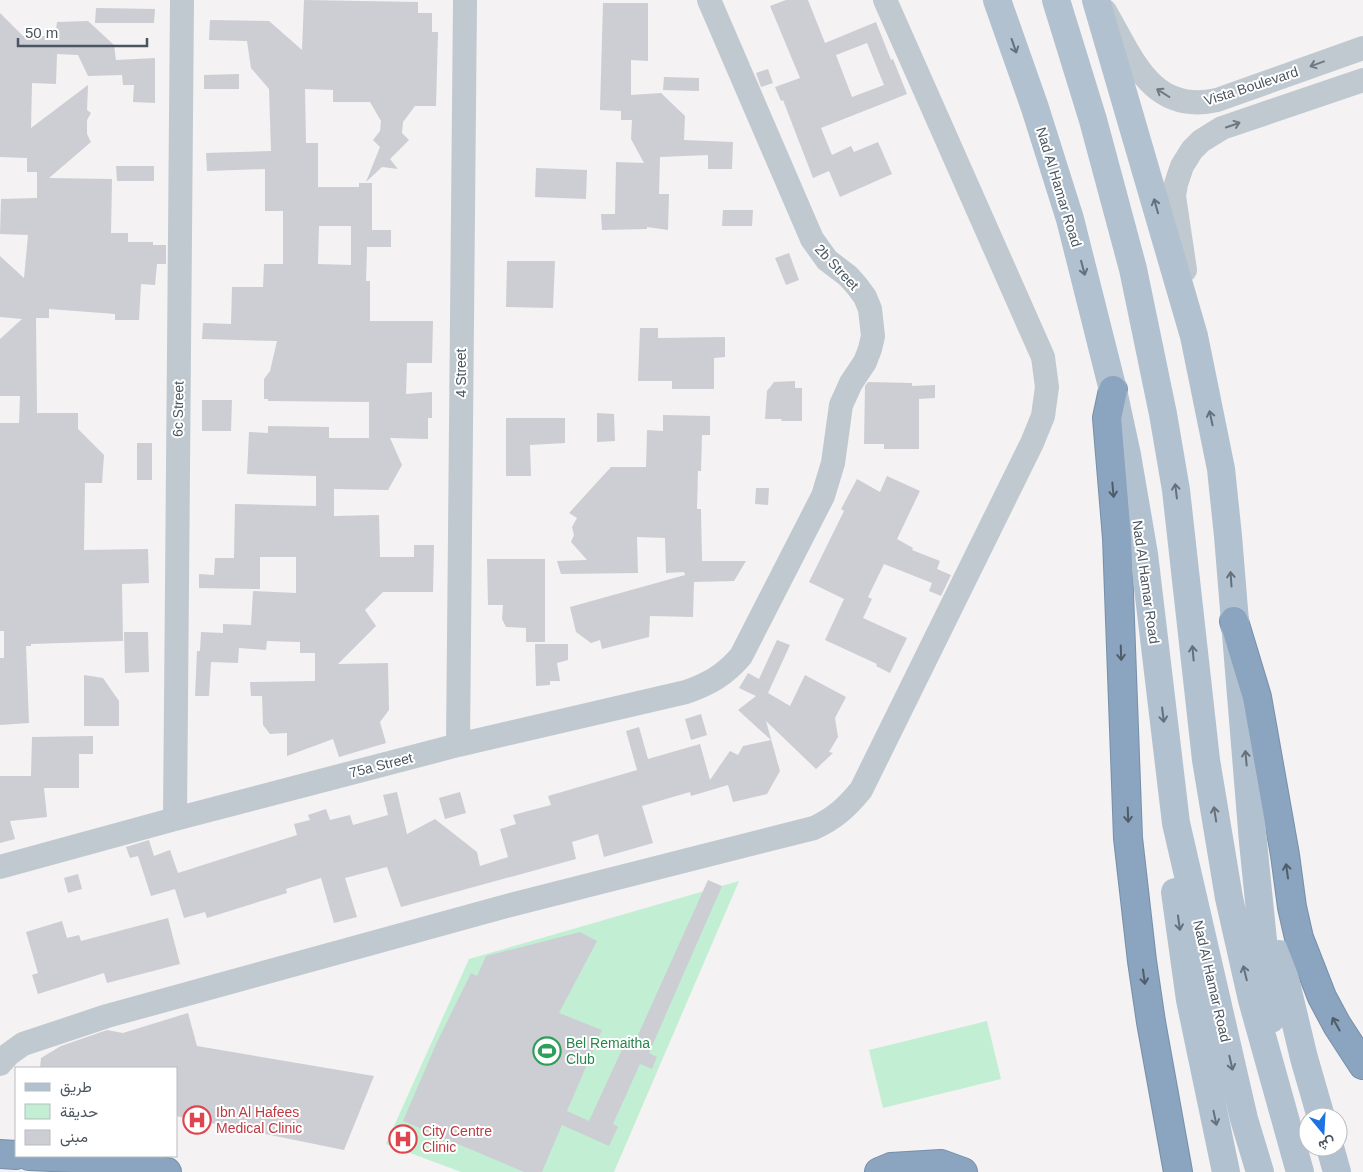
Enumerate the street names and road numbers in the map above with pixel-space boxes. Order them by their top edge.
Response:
street label: Vista Boulevard [1202,63,1300,109]
street label: Nad Al Hamar Road [1033,125,1085,249]
street label: 2b Street [812,241,862,293]
street label: 4 Street [453,348,469,398]
street label: 6c Street [170,381,186,437]
street label: Nad Al Hamar Road [1129,519,1163,645]
street label: 75a Street [348,749,414,781]
street label: Nad Al Hamar Road [1190,919,1234,1043]

